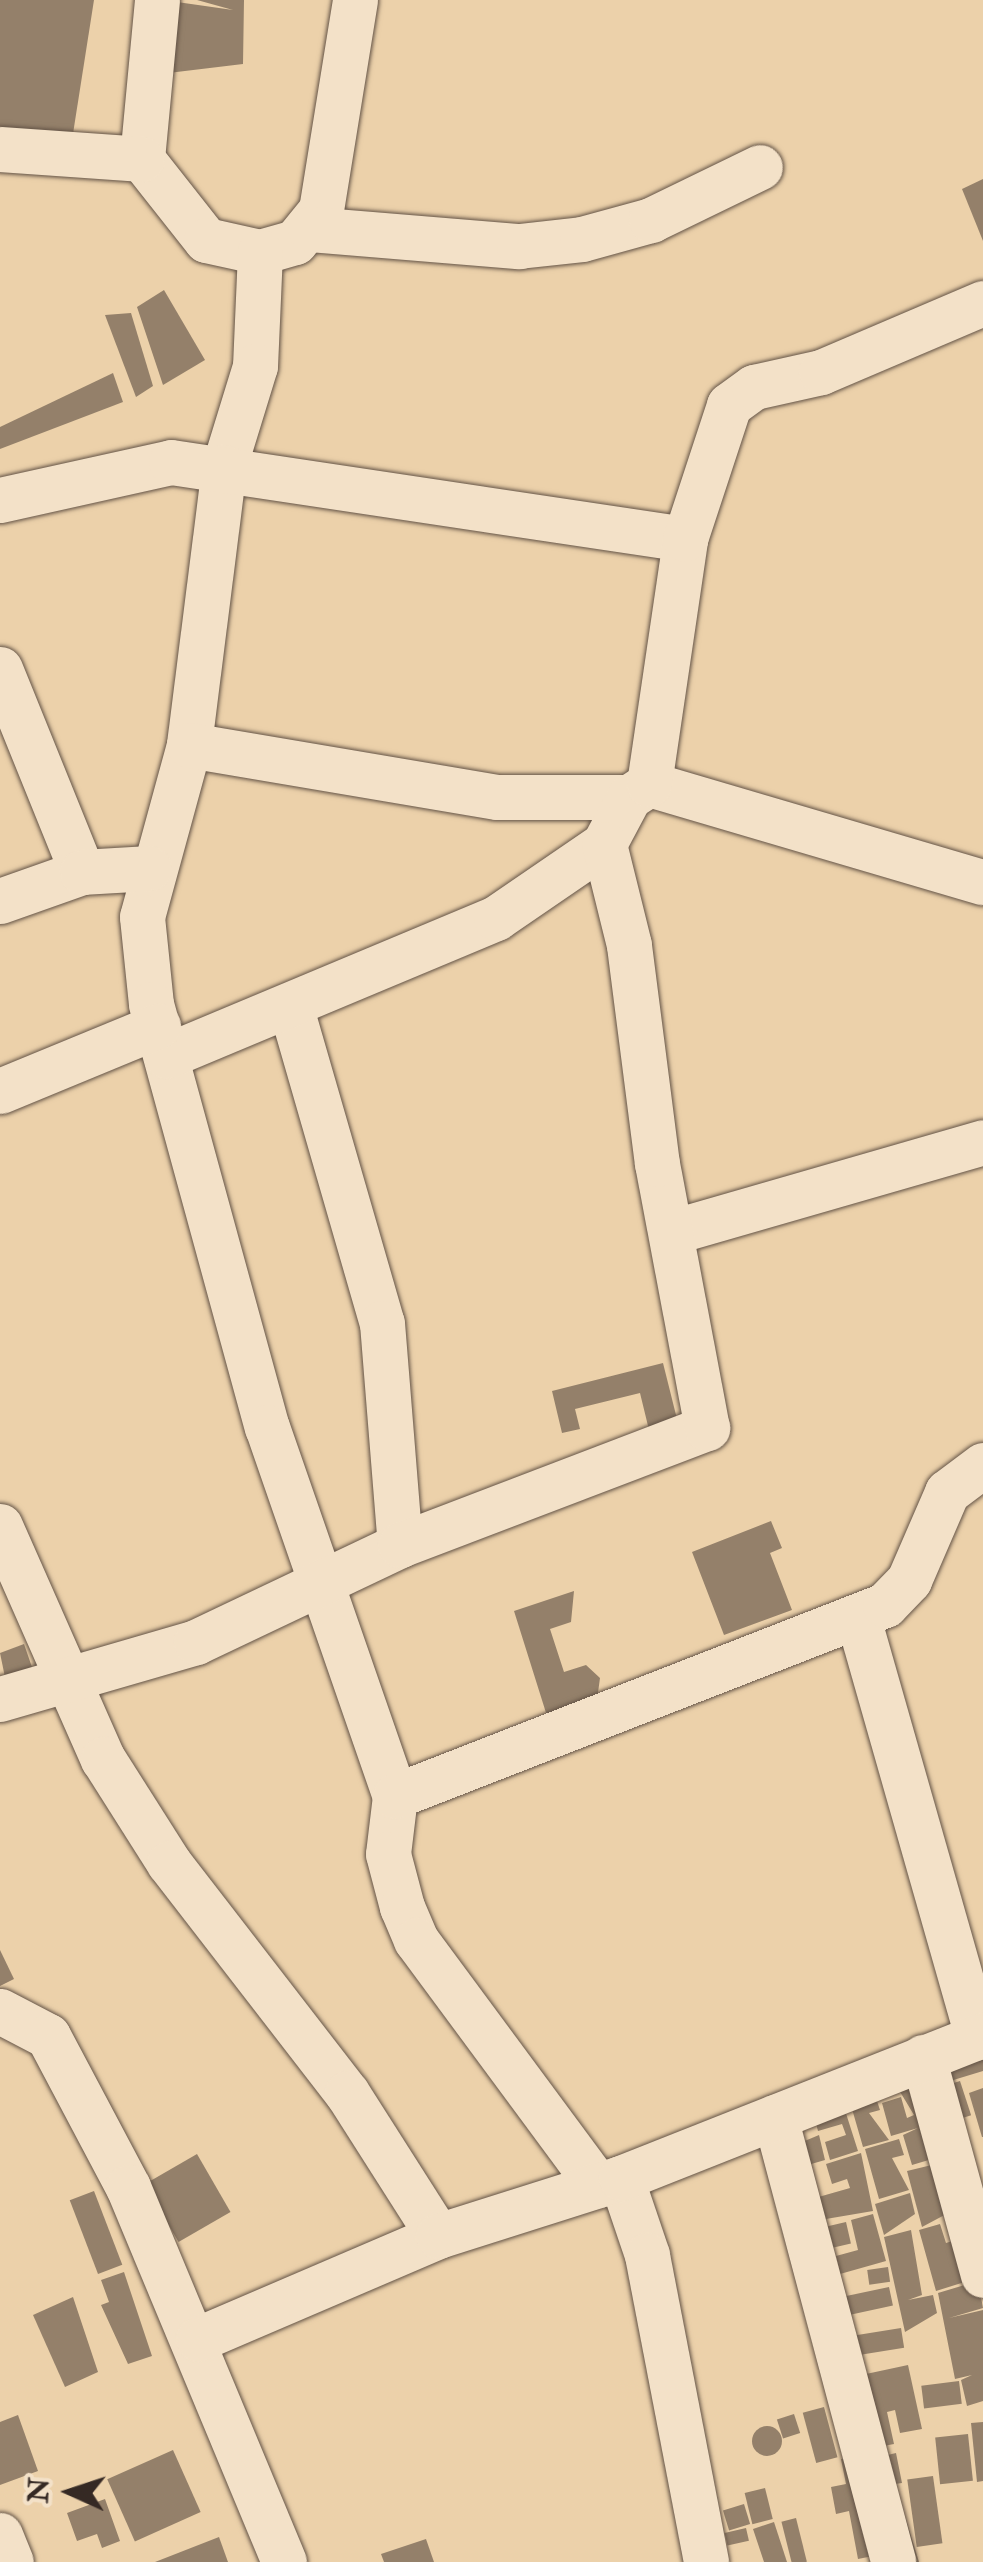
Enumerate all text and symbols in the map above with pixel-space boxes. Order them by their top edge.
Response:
north arrow [20,2442,120,2542]
text: N [21,2477,58,2504]

